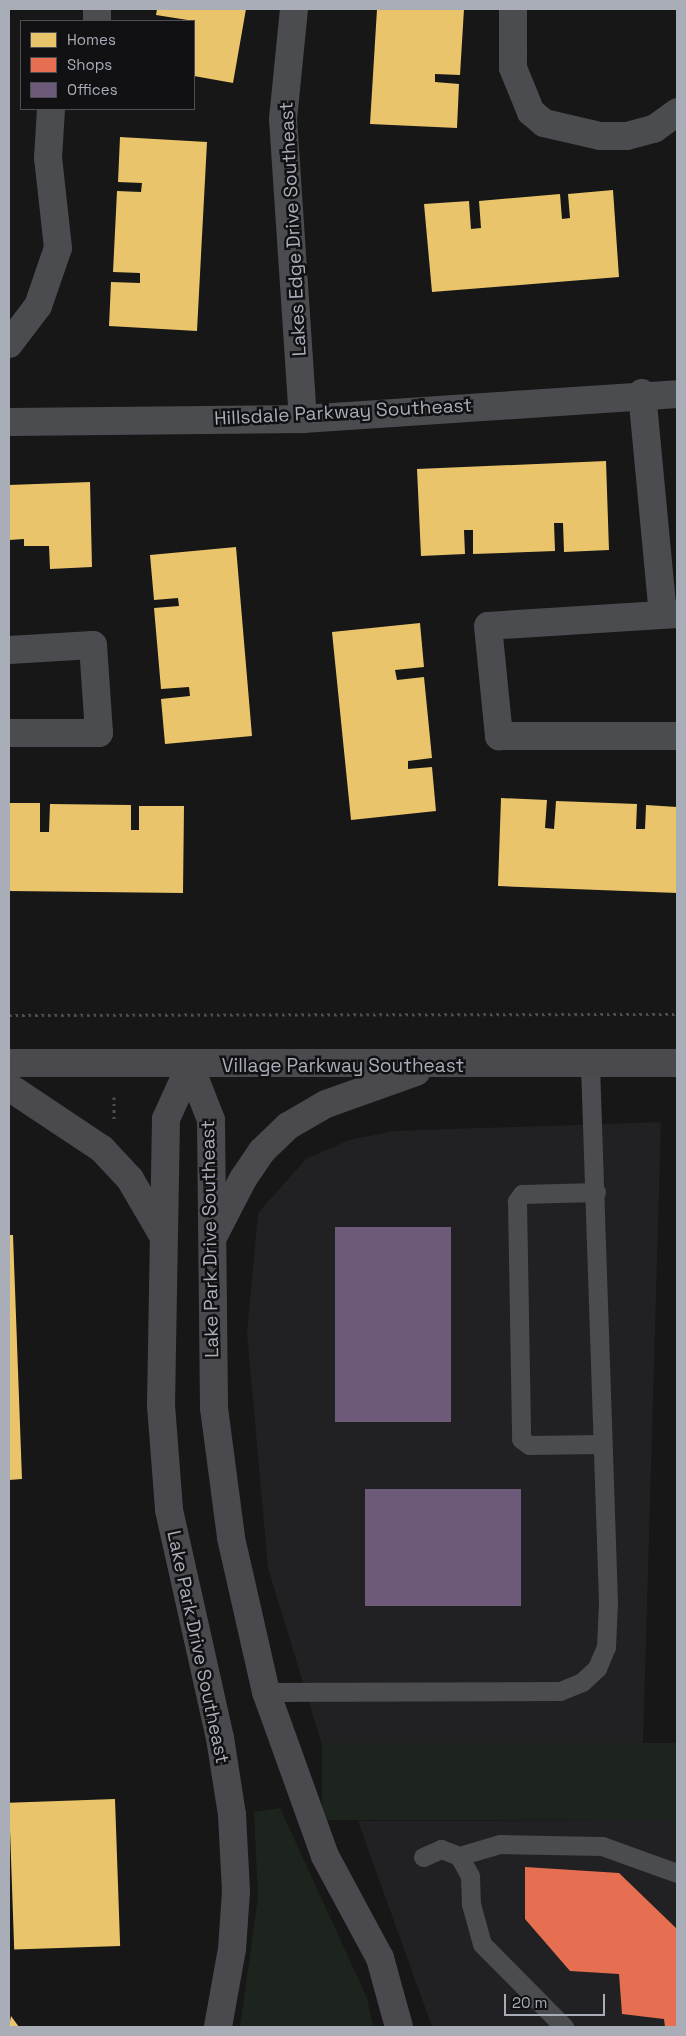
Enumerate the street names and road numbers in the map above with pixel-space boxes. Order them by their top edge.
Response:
street label: Lakes Edge Drive Southeast [275,101,311,357]
street label: Hillsdale Parkway Southeast [213,394,473,430]
street label: Village Parkway Southeast [222,1055,464,1077]
street label: Lake Park Drive Southeast [197,1120,223,1358]
street label: Lake Park Drive Southeast [162,1528,234,1766]

